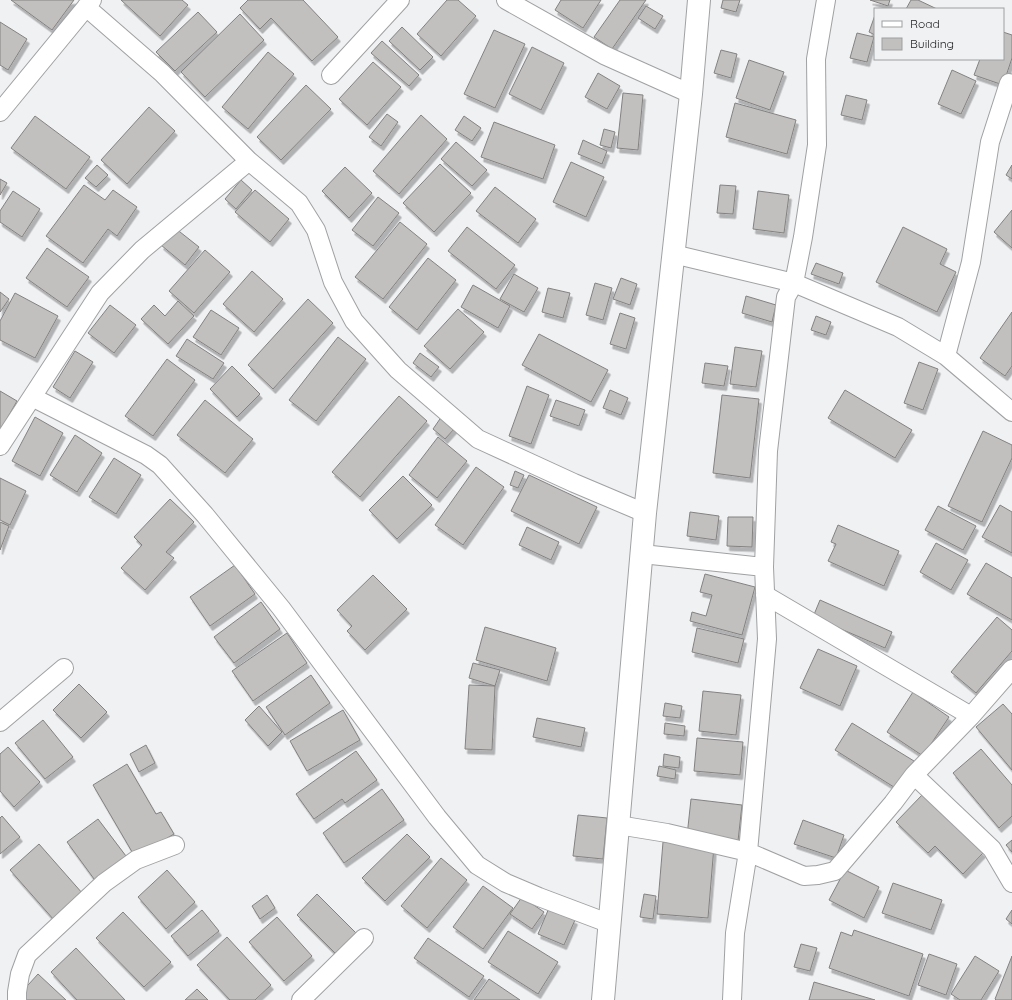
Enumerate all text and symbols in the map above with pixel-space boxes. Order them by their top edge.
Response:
legend [874,8,1004,60]
text: Road [910,16,940,31]
text: Building [910,36,954,51]

